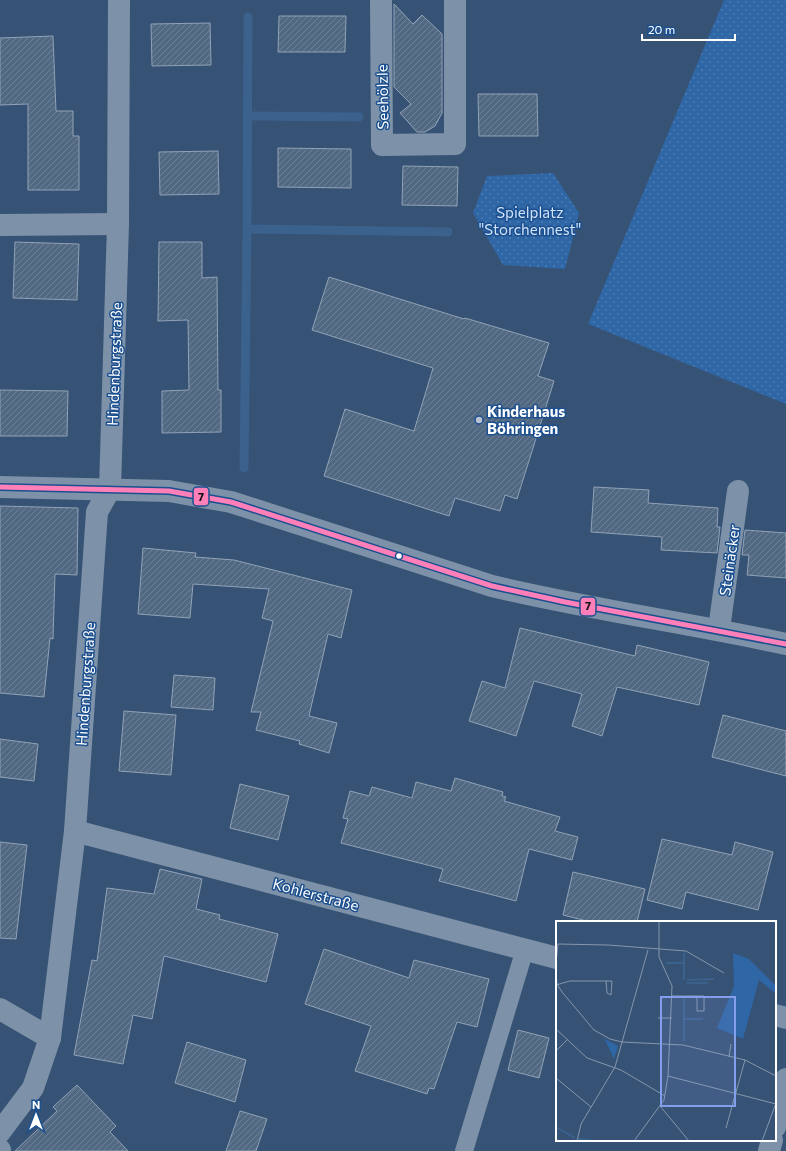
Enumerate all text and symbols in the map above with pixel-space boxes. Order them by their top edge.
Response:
scale bar [642,16,735,42]
text: 20 m [648,22,675,36]
street label: Seehölzle [372,64,392,130]
park label: Spielplatz "Storchennest" [479,203,581,238]
street label: Hindenburgstraße [103,302,125,426]
place label: Kinderhaus Böhringen [487,402,565,437]
marker: Kinderhaus Böhringen [474,415,484,425]
line badge: 7 [193,487,209,506]
text: 7 [198,490,204,503]
street label: Steinäcker [715,523,743,597]
unlabelled marker [394,551,404,561]
line badge: 7 [580,597,596,616]
text: 7 [585,599,591,612]
street label: Hindenburgstraße [72,622,98,746]
street label: Kohlerstraße [271,874,361,914]
inset map [556,921,776,1141]
north arrow [16,1095,56,1135]
text: N [32,1098,40,1111]

